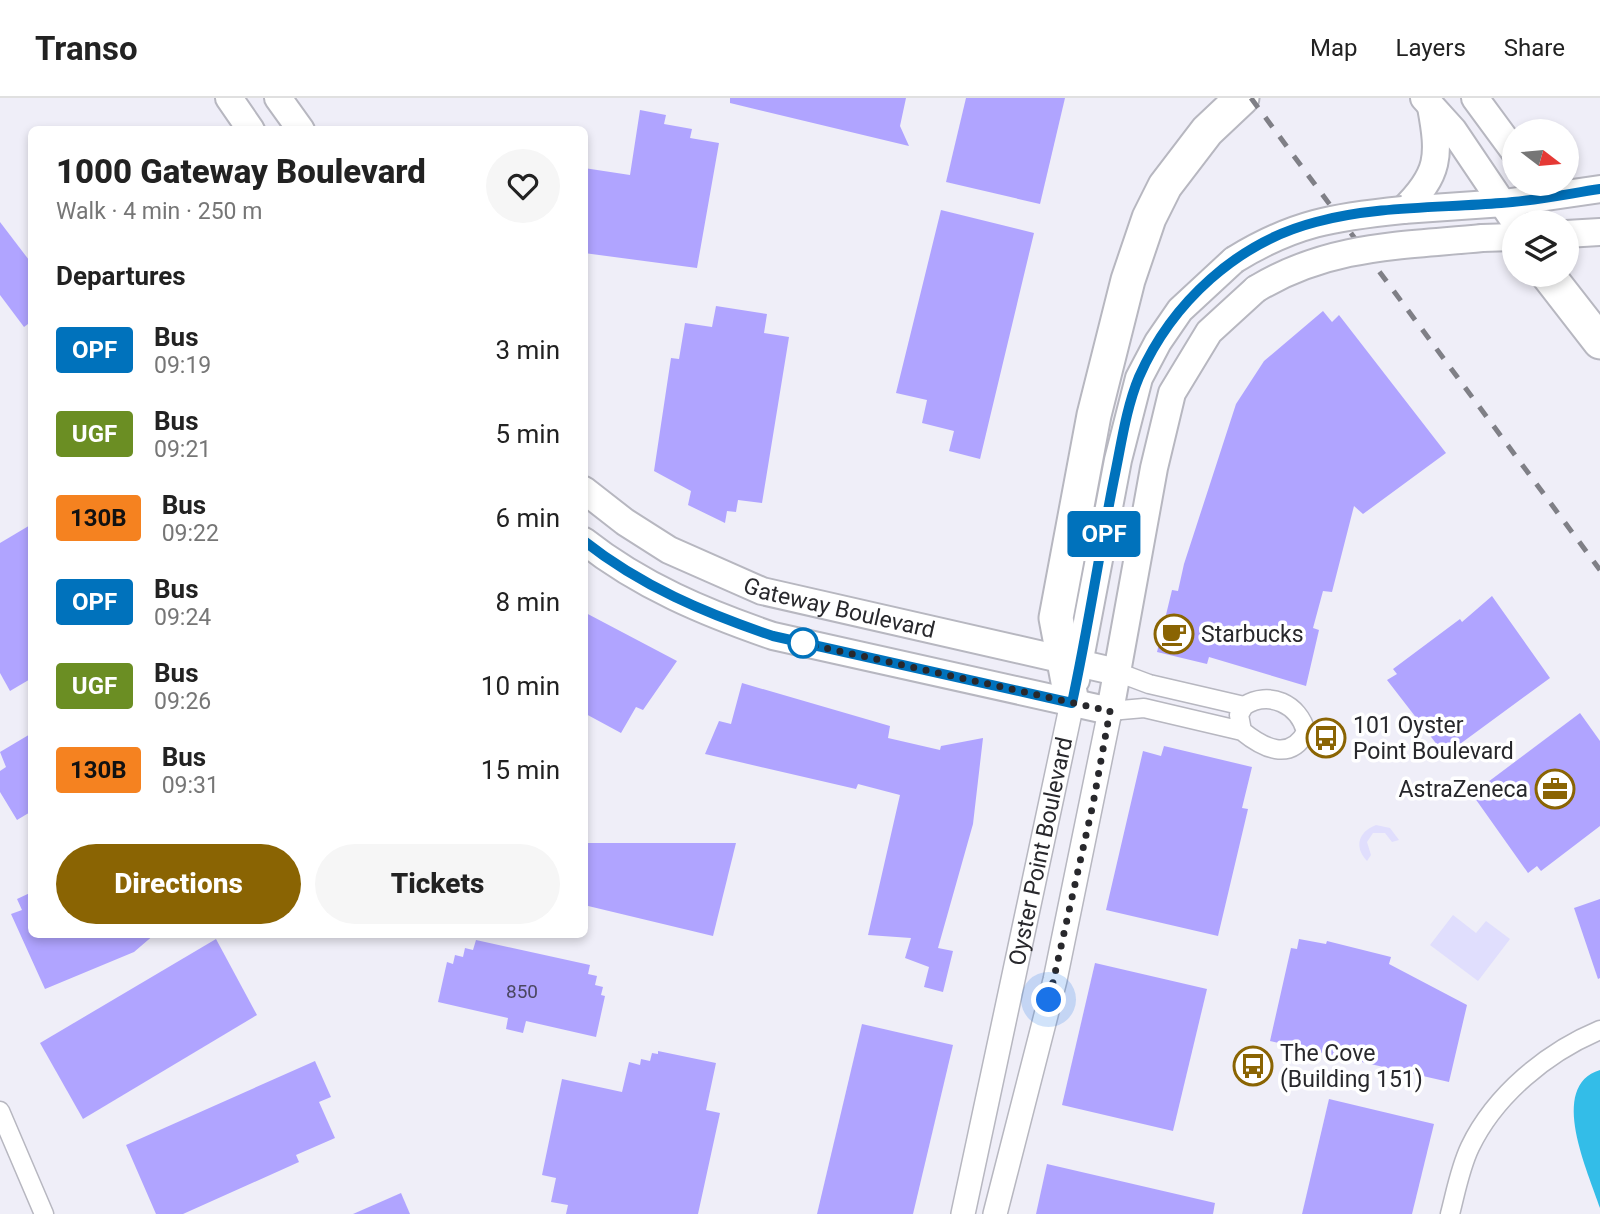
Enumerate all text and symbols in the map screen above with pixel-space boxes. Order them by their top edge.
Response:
text: Transo [35,29,138,68]
text: Map [1310,34,1358,62]
text: Layers [1396,34,1466,62]
text: Share [1504,34,1565,62]
north arrow [1502,119,1578,196]
map controls [1502,119,1579,287]
button: heart [486,149,560,223]
text: 1000 Gateway Boulevard [56,152,426,191]
text: Walk · 4 min · 250 m [56,198,262,225]
button: layers [1502,210,1579,287]
text: Departures [56,261,186,291]
text: Bus [154,322,199,352]
text: 3 min [495,335,560,365]
text: OPF [72,336,117,364]
text: 09:19 [154,352,211,379]
text: Bus [154,406,199,436]
text: 5 min [495,419,560,449]
text: UGF [72,420,117,448]
text: 09:21 [154,436,211,463]
text: Bus [162,490,206,520]
text: 6 min [495,503,560,533]
text: 130B [70,504,127,532]
line badge: OPF [1064,511,1144,557]
text: 09:22 [162,520,219,547]
text: OPF [1081,520,1127,548]
street label: Gateway Boulevard [739,572,938,644]
text: Bus [154,574,199,604]
text: 8 min [495,587,560,617]
text: OPF [72,588,117,616]
text: 09:24 [154,604,211,631]
cafe icon: Starbucks [1153,613,1195,655]
place label: Starbucks [1201,621,1304,648]
unlabelled marker [788,628,818,658]
text: Bus [154,658,199,688]
text: 10 min [481,671,560,701]
text: UGF [72,672,117,700]
text: 09:26 [154,688,211,715]
place label: 101 Oyster Point Boulevard [1353,712,1514,765]
bus stop icon: 101 Oyster Point Boulevard [1305,717,1347,759]
street label: Oyster Point Boulevard [1003,735,1078,968]
text: Bus [162,742,206,772]
text: 15 min [481,755,560,785]
text: 130B [70,756,127,784]
office icon: AstraZeneca [1534,768,1576,810]
text: 09:31 [162,772,219,799]
place label: AstraZeneca [1399,776,1528,803]
button: Directions [56,844,301,924]
button: Tickets [315,844,560,924]
house number: 850 [506,980,538,1003]
your location [1031,982,1066,1017]
place label: The Cove (Building 151) [1280,1040,1423,1093]
bus stop icon: The Cove (Building 151) [1232,1045,1274,1087]

